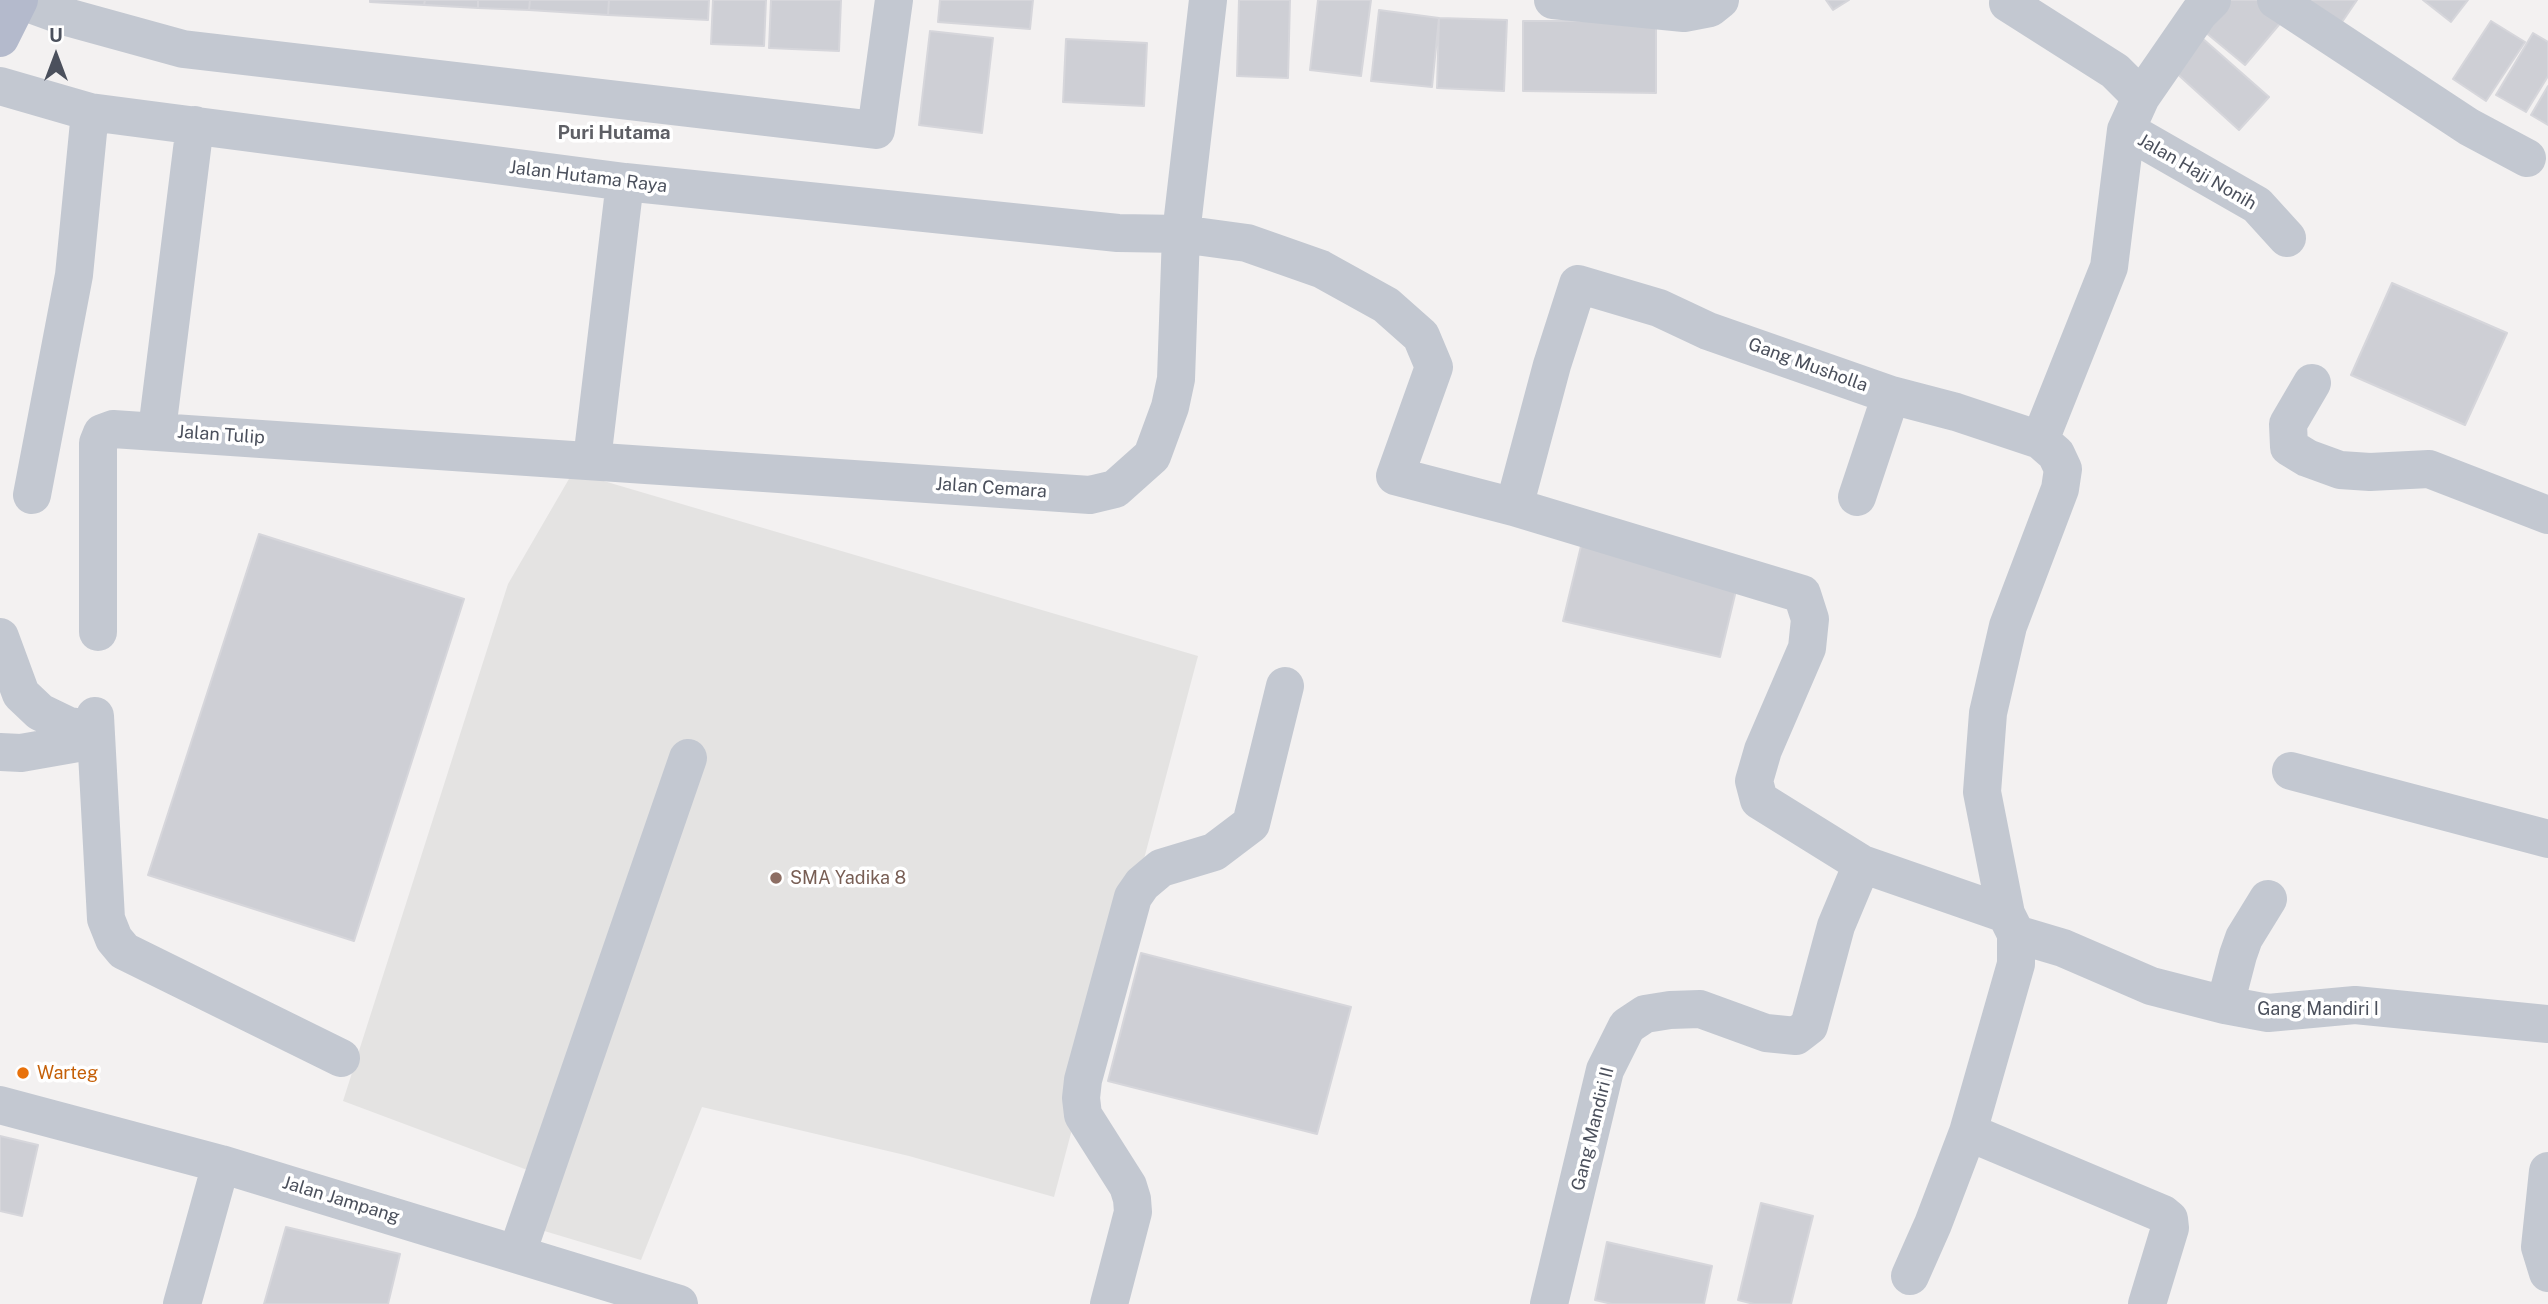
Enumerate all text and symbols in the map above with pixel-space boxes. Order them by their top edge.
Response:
north arrow [21,21,91,91]
text: U [49,24,63,46]
district label: Puri Hutama [557,122,671,144]
street label: Jalan Haji Nonih [2134,129,2260,215]
street label: Jalan Hutama Raya [508,157,668,197]
street label: Gang Musholla [1745,333,1871,397]
street label: Jalan Tulip [176,421,266,449]
street label: Jalan Cemara [935,473,1047,503]
place label: SMA Yadika 8 [790,867,906,889]
marker: SMA Yadika 8 [768,870,784,886]
street label: Gang Mandiri I [2257,998,2379,1020]
place label: Warteg [37,1062,98,1084]
marker: Warteg [15,1065,31,1081]
street label: Gang Mandiri II [1567,1065,1619,1193]
street label: Jalan Jampang [280,1172,402,1228]

